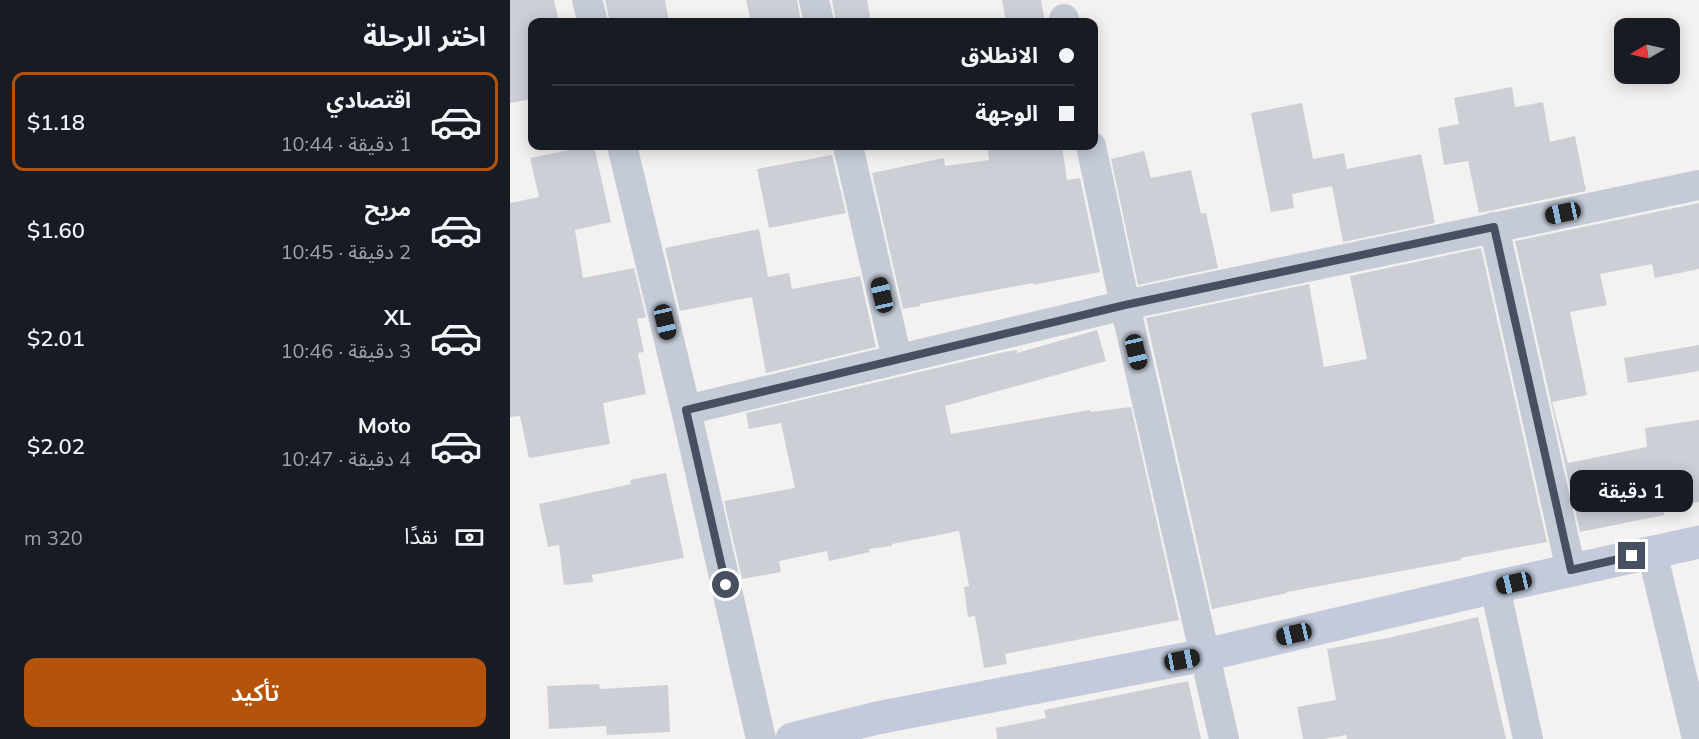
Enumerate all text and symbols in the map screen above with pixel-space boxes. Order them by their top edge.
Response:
north arrow [1614,18,1680,84]
map controls [1614,18,1680,84]
text: اختر الرحلة [363,19,486,53]
text: الانطلاق [961,41,1038,69]
text: اقتصادي [326,86,411,114]
icon: car [429,95,483,149]
text: الوجهة [975,99,1038,127]
text: $1.18 [27,108,85,136]
text: 1 دقيقة · 10:44 [281,131,411,156]
text: مريح [365,194,411,222]
car [1544,200,1582,226]
icon: car [429,203,483,257]
text: $1.60 [27,216,85,244]
text: 2 دقيقة · 10:45 [281,239,411,264]
car [869,275,895,315]
car [652,302,678,342]
text: XL [384,303,411,331]
icon: car [429,311,483,365]
text: $2.01 [27,324,85,352]
car [1123,332,1149,372]
text: 3 دقيقة · 10:46 [281,338,411,363]
text: Moto [358,411,411,439]
icon: car [429,419,483,473]
text: $2.02 [27,432,85,460]
text: 4 دقيقة · 10:47 [281,446,411,471]
callout: 1 دقيقة [1570,469,1694,511]
text: 1 دقيقة [1599,478,1664,503]
icon: cash [453,521,486,554]
text: نقدًا [404,522,438,550]
text: 320 m [24,525,83,550]
route end [1618,542,1645,569]
car [1494,570,1534,596]
route start [712,571,739,598]
car [1274,621,1314,647]
car [1163,648,1201,672]
button: تأكيد [24,658,486,727]

